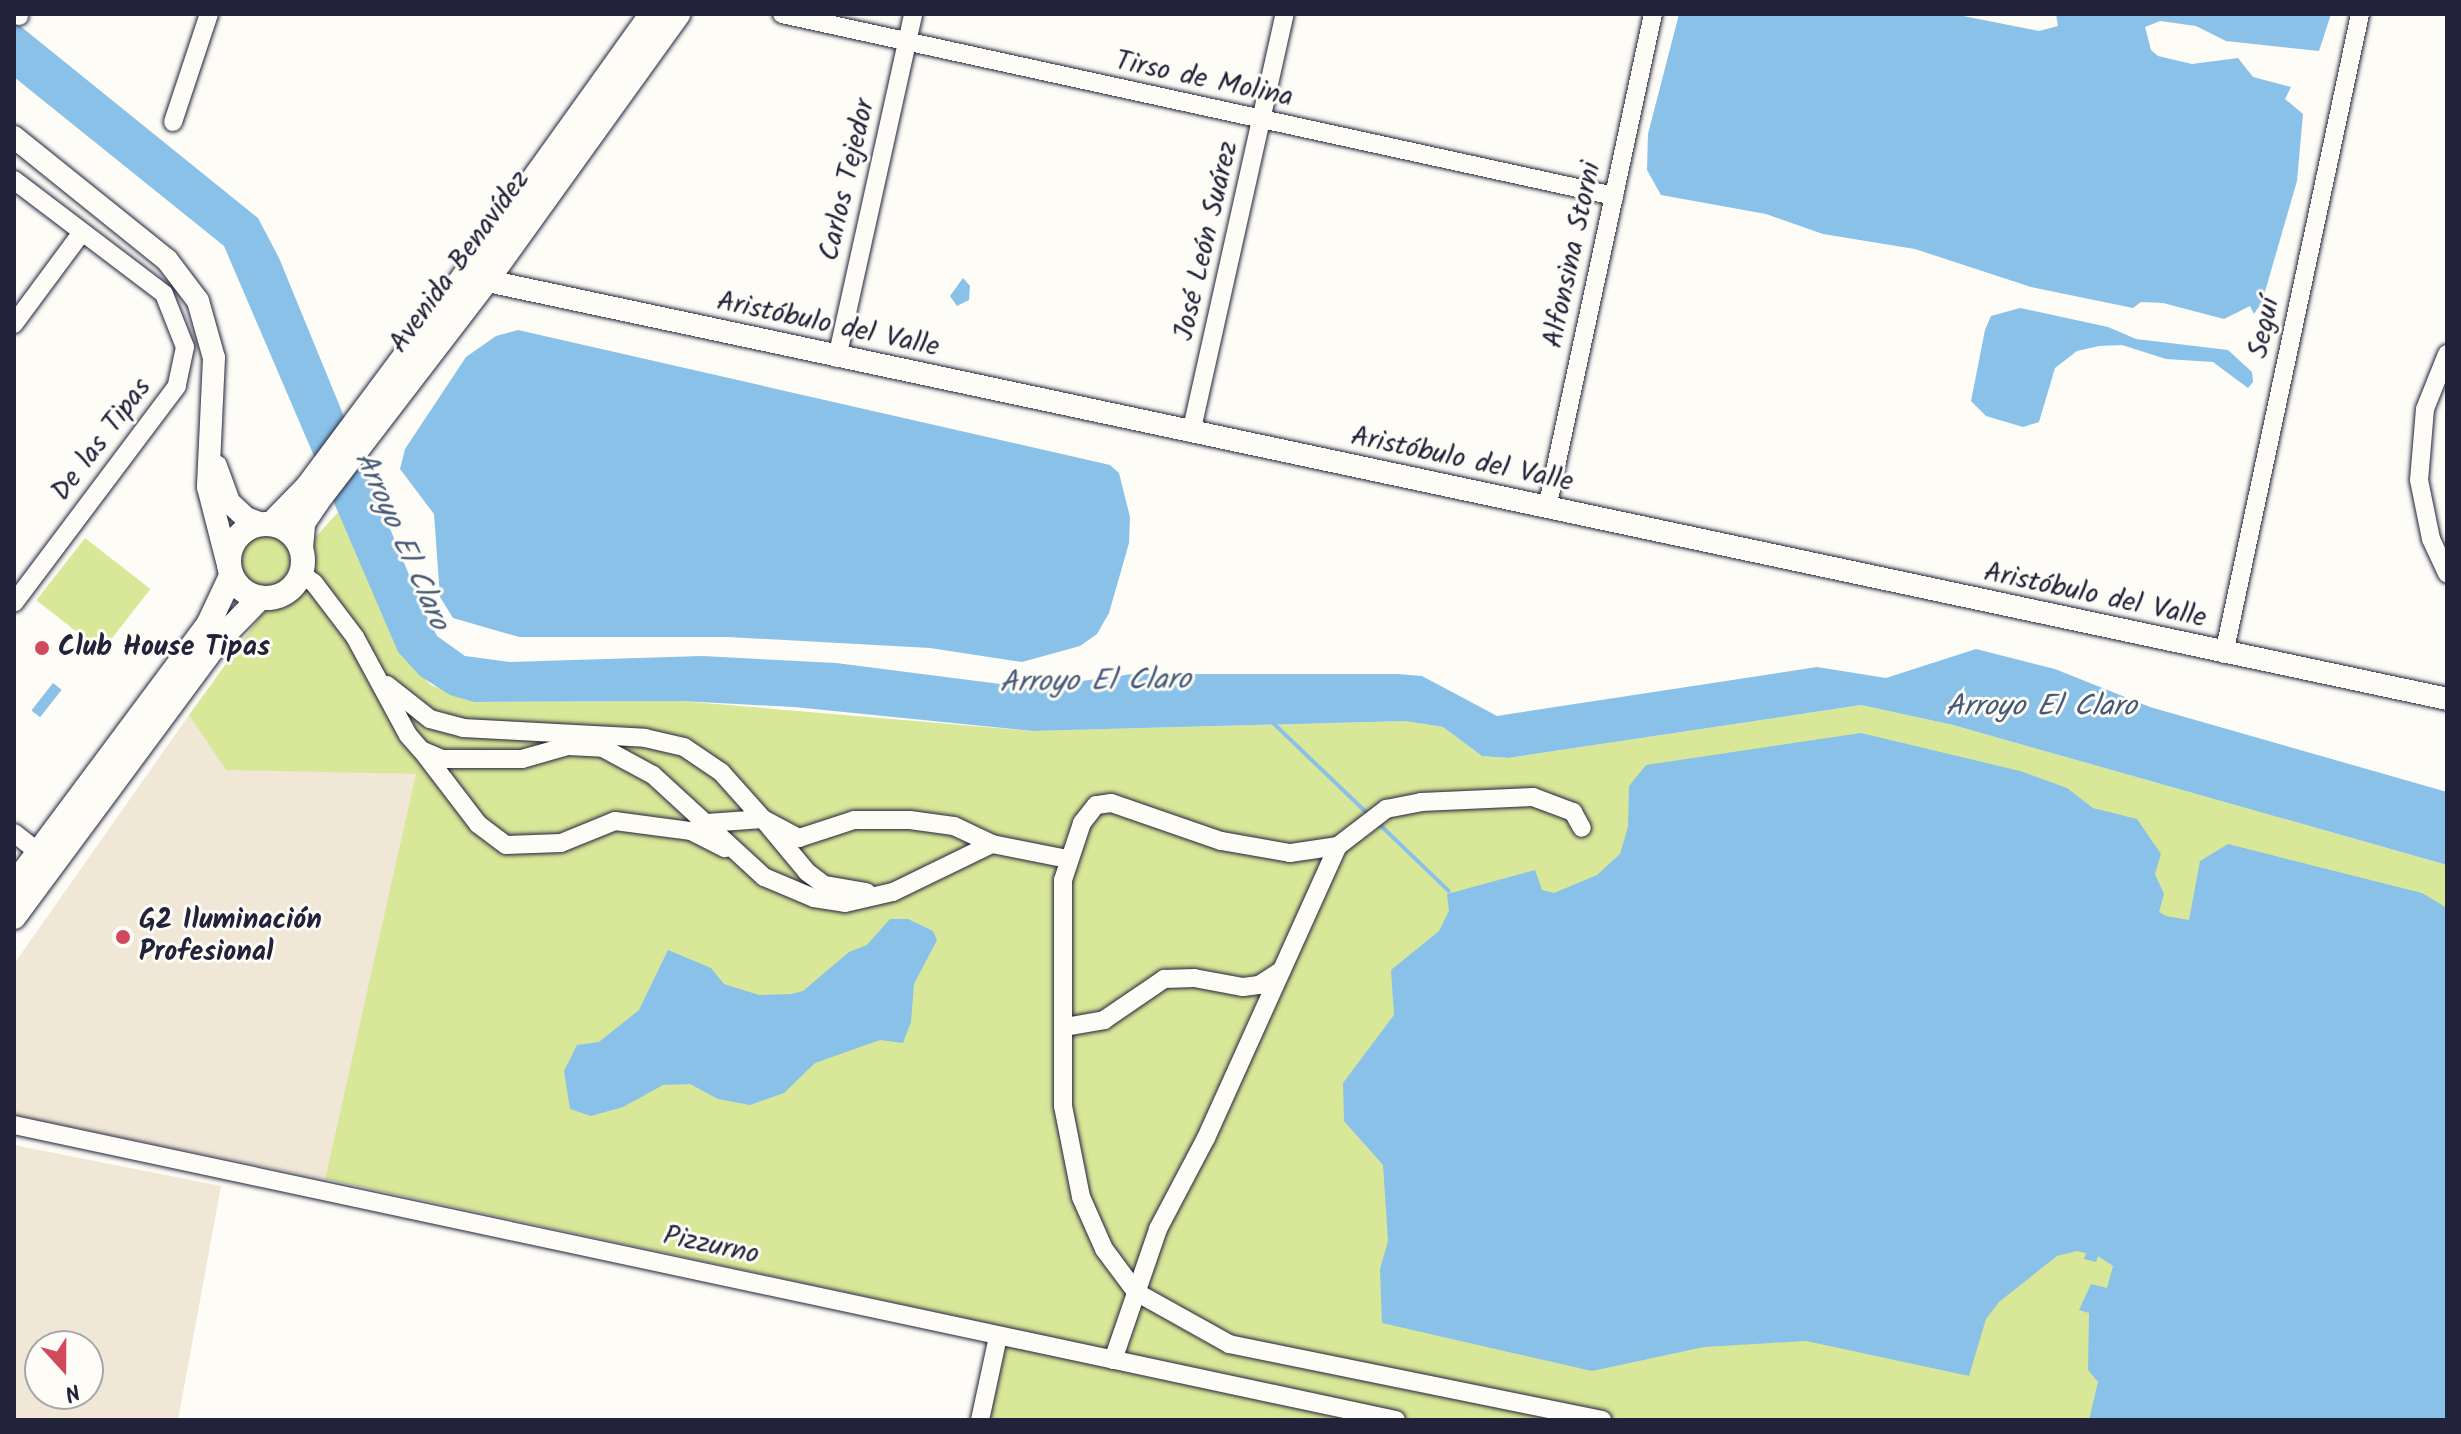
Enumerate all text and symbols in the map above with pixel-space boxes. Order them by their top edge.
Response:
street label: Tirso de Molina [1112,45,1296,115]
street label: Carlos Tejedor [813,96,883,264]
street label: José León Suárez [1168,138,1246,344]
street label: Alfonsina Storni [1537,159,1609,351]
street label: Avenida Benavídez [383,164,537,360]
street label: Aristóbulo del Valle [714,285,942,365]
street label: Seguí [2242,295,2288,361]
street label: De las Tipas [45,372,159,508]
street label: Aristóbulo del Valle [1348,420,1576,500]
water label: Arroyo El Claro [346,446,456,636]
street label: Aristóbulo del Valle [1981,556,2209,636]
place label: Club House Tipas [58,631,270,665]
marker: Club House Tipas [33,639,51,657]
water label: Arroyo El Claro [999,662,1191,702]
water label: Arroyo El Claro [1945,689,2137,725]
place label: G2 Iluminación Profesional [139,904,322,970]
marker: G2 Iluminación Profesional [114,928,132,946]
street label: Pizzurno [660,1219,762,1273]
north arrow [24,1330,104,1410]
text: N [59,1372,85,1410]

